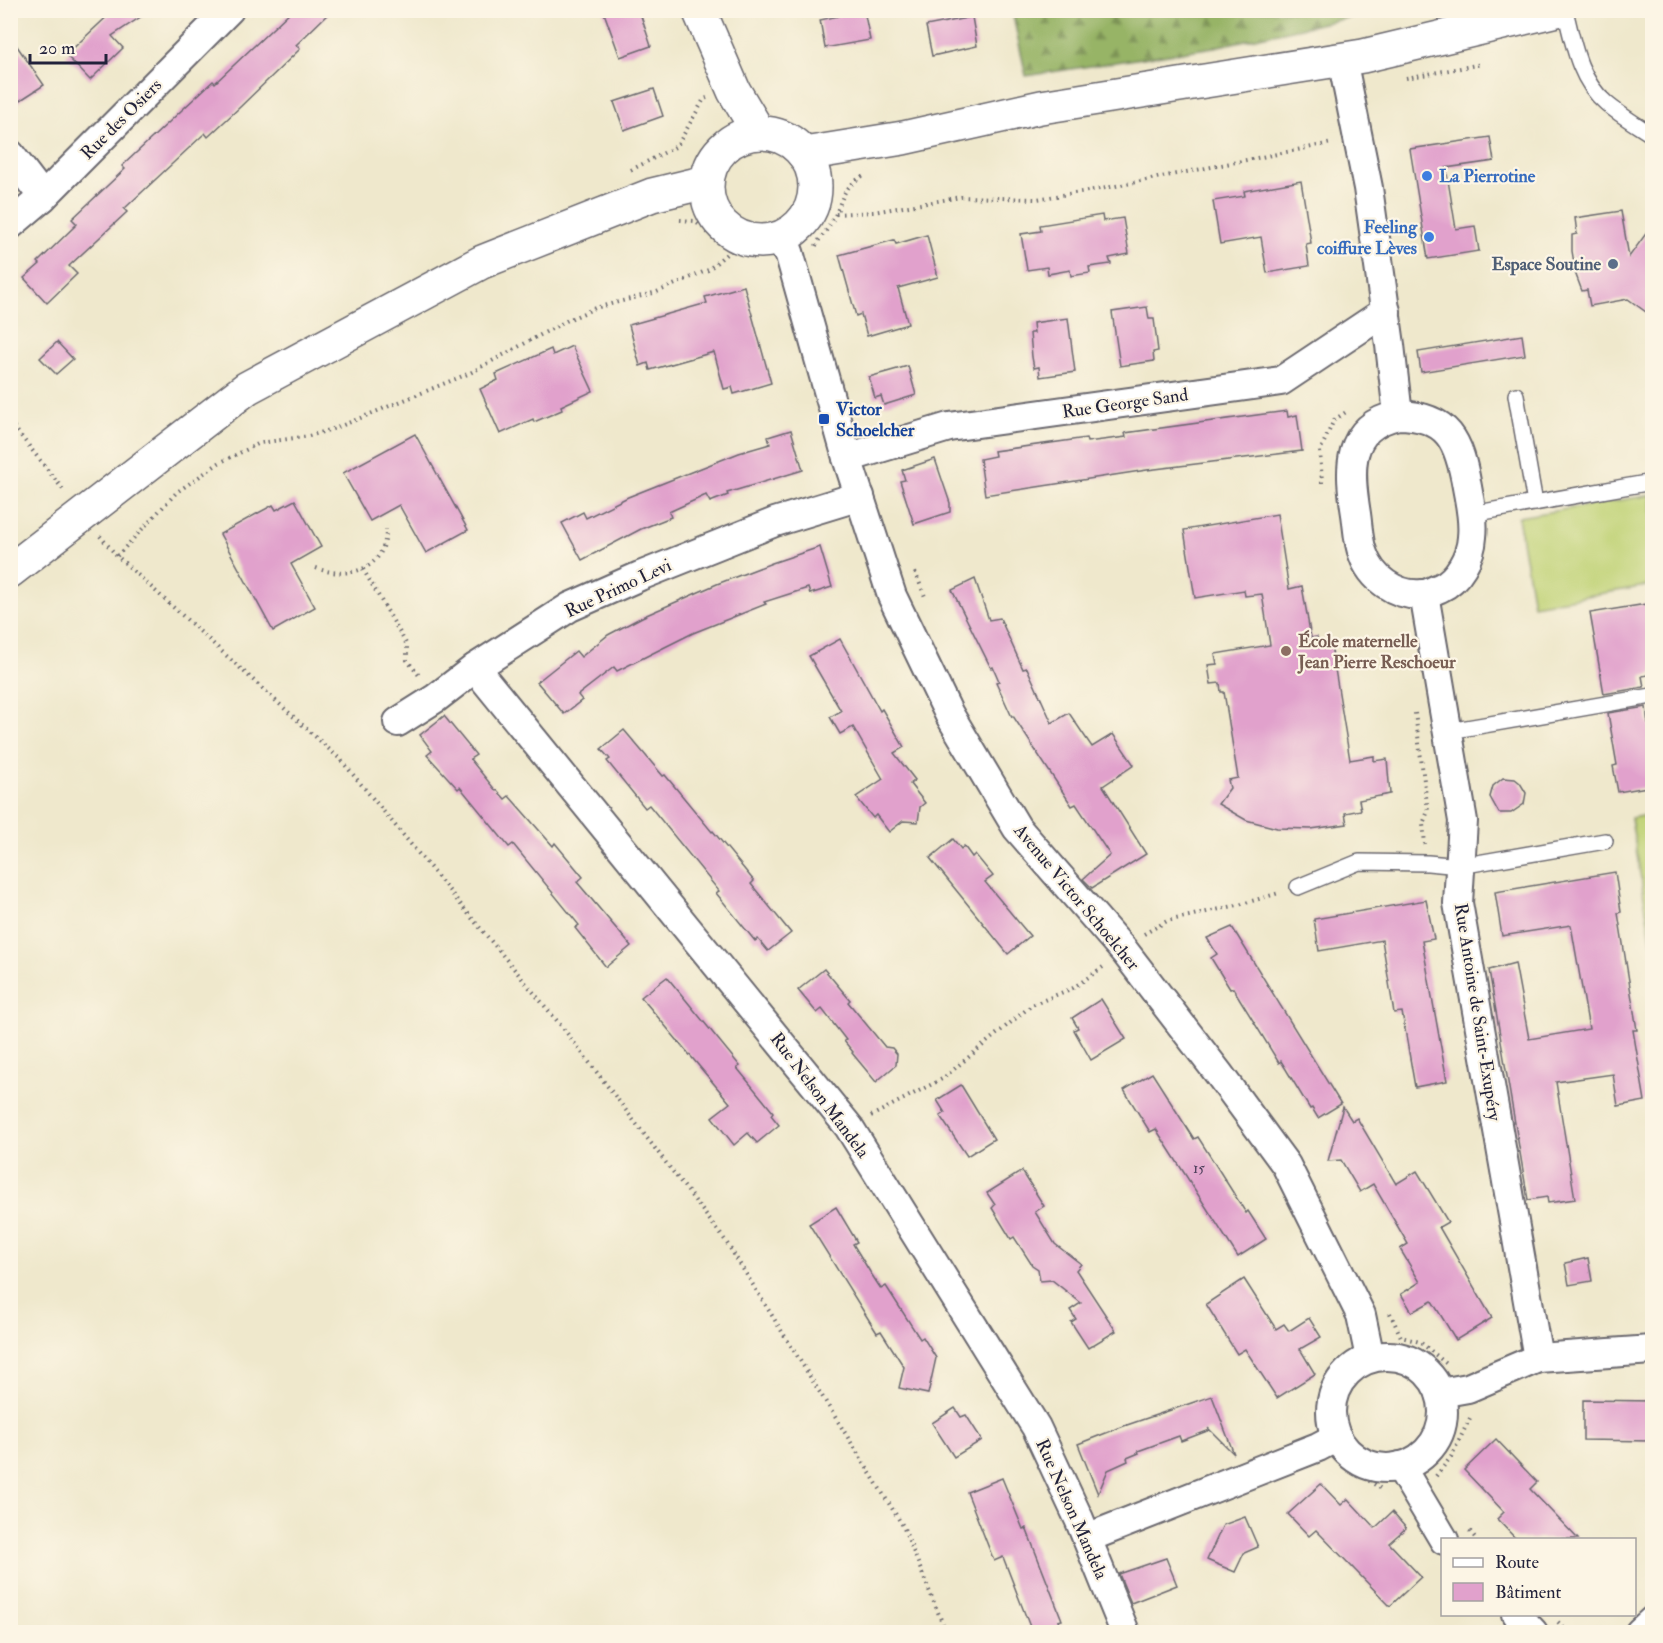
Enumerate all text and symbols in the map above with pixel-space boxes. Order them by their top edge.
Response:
scale bar [30,27,106,65]
text: 20 m [39,37,75,60]
street label: Rue des Osiers [76,74,167,165]
place label: La Pierrotine [1439,165,1536,188]
marker: La Pierrotine [1420,169,1434,183]
place label: Feeling coiffure Lèves [1317,216,1418,260]
marker: Feeling coiffure Lèves [1422,230,1436,244]
place label: Espace Soutine [1491,253,1601,276]
marker: Espace Soutine [1606,257,1620,271]
street label: Rue George Sand [1061,383,1190,424]
place label: Victor Schoelcher [835,398,915,442]
marker: Victor Schoelcher [817,412,831,426]
street label: Rue Primo Levi [561,554,675,623]
place label: École maternelle Jean Pierre Reschoeur [1297,629,1456,674]
marker: École maternelle Jean Pierre Reschoeur [1279,644,1293,658]
street label: Avenue Victor Schoelcher [1008,819,1145,975]
street label: Rue Antoine de Saint-Exupéry [1449,902,1506,1124]
street label: Rue Nelson Mandela [765,1028,875,1163]
house number: 15 [1193,1159,1205,1178]
street label: Rue Nelson Mandela [1030,1435,1113,1584]
legend [1441,1538,1636,1616]
text: Route [1495,1551,1539,1574]
text: Bâtiment [1495,1581,1561,1604]

